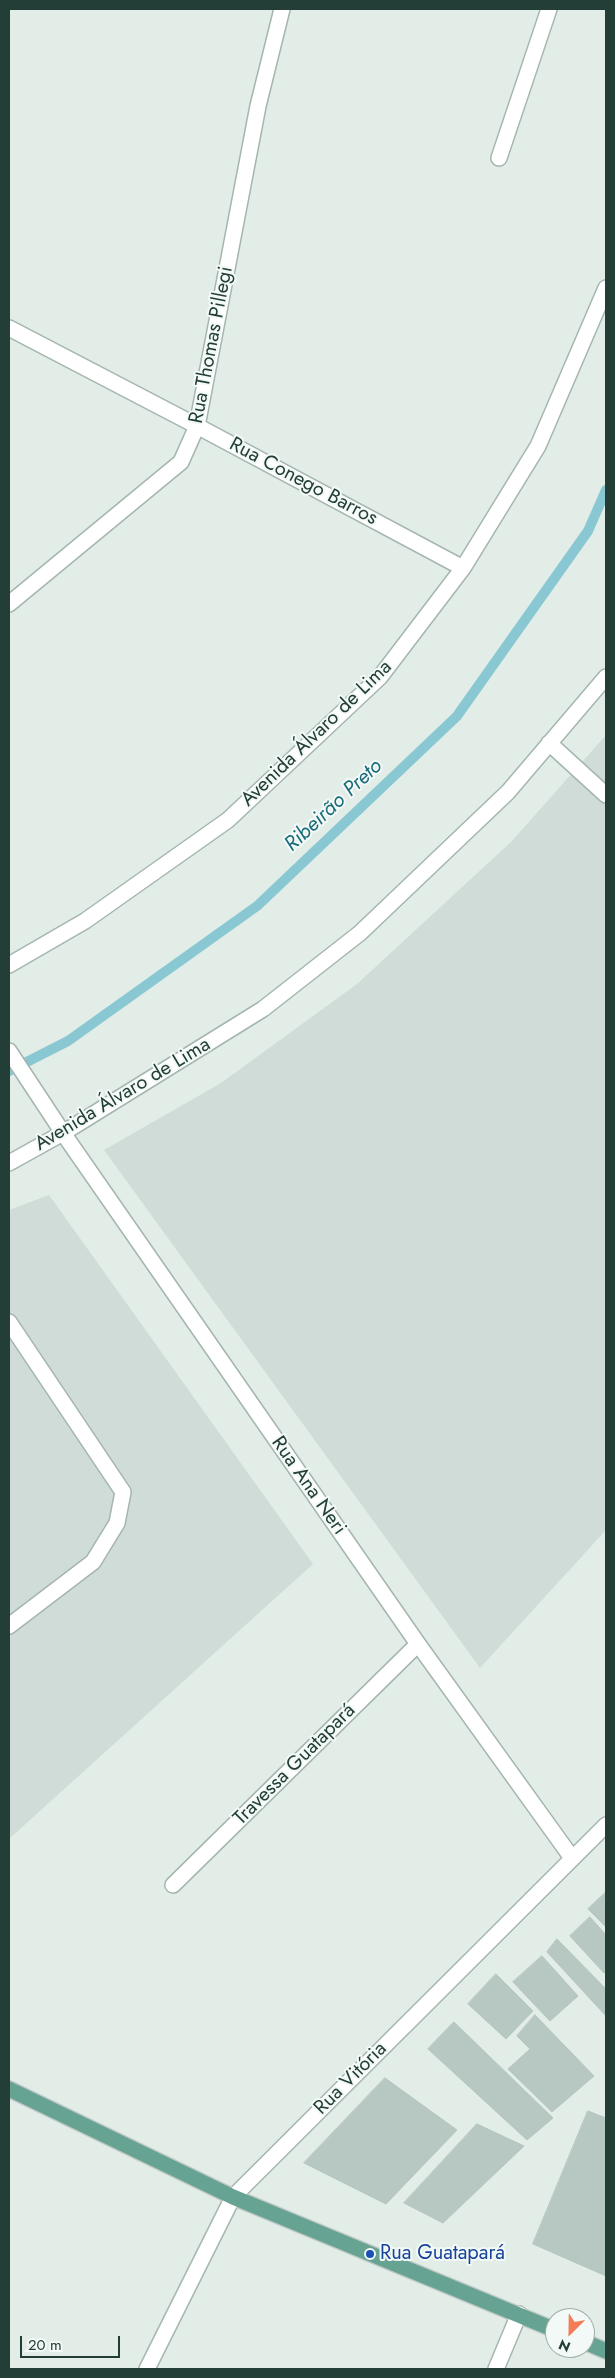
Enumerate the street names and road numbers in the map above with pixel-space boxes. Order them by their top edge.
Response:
street label: Rua Thomas Pillegi [185,264,239,426]
street label: Rua Conego Barros [225,433,381,531]
street label: Avenida Álvaro de Lima [237,656,397,812]
street label: Avenida Álvaro de Lima [31,1033,215,1157]
street label: Rua Ana Neri [265,1432,351,1540]
street label: Travessa Guatapará [229,1699,361,1831]
street label: Rua Vitória [310,2038,392,2120]

